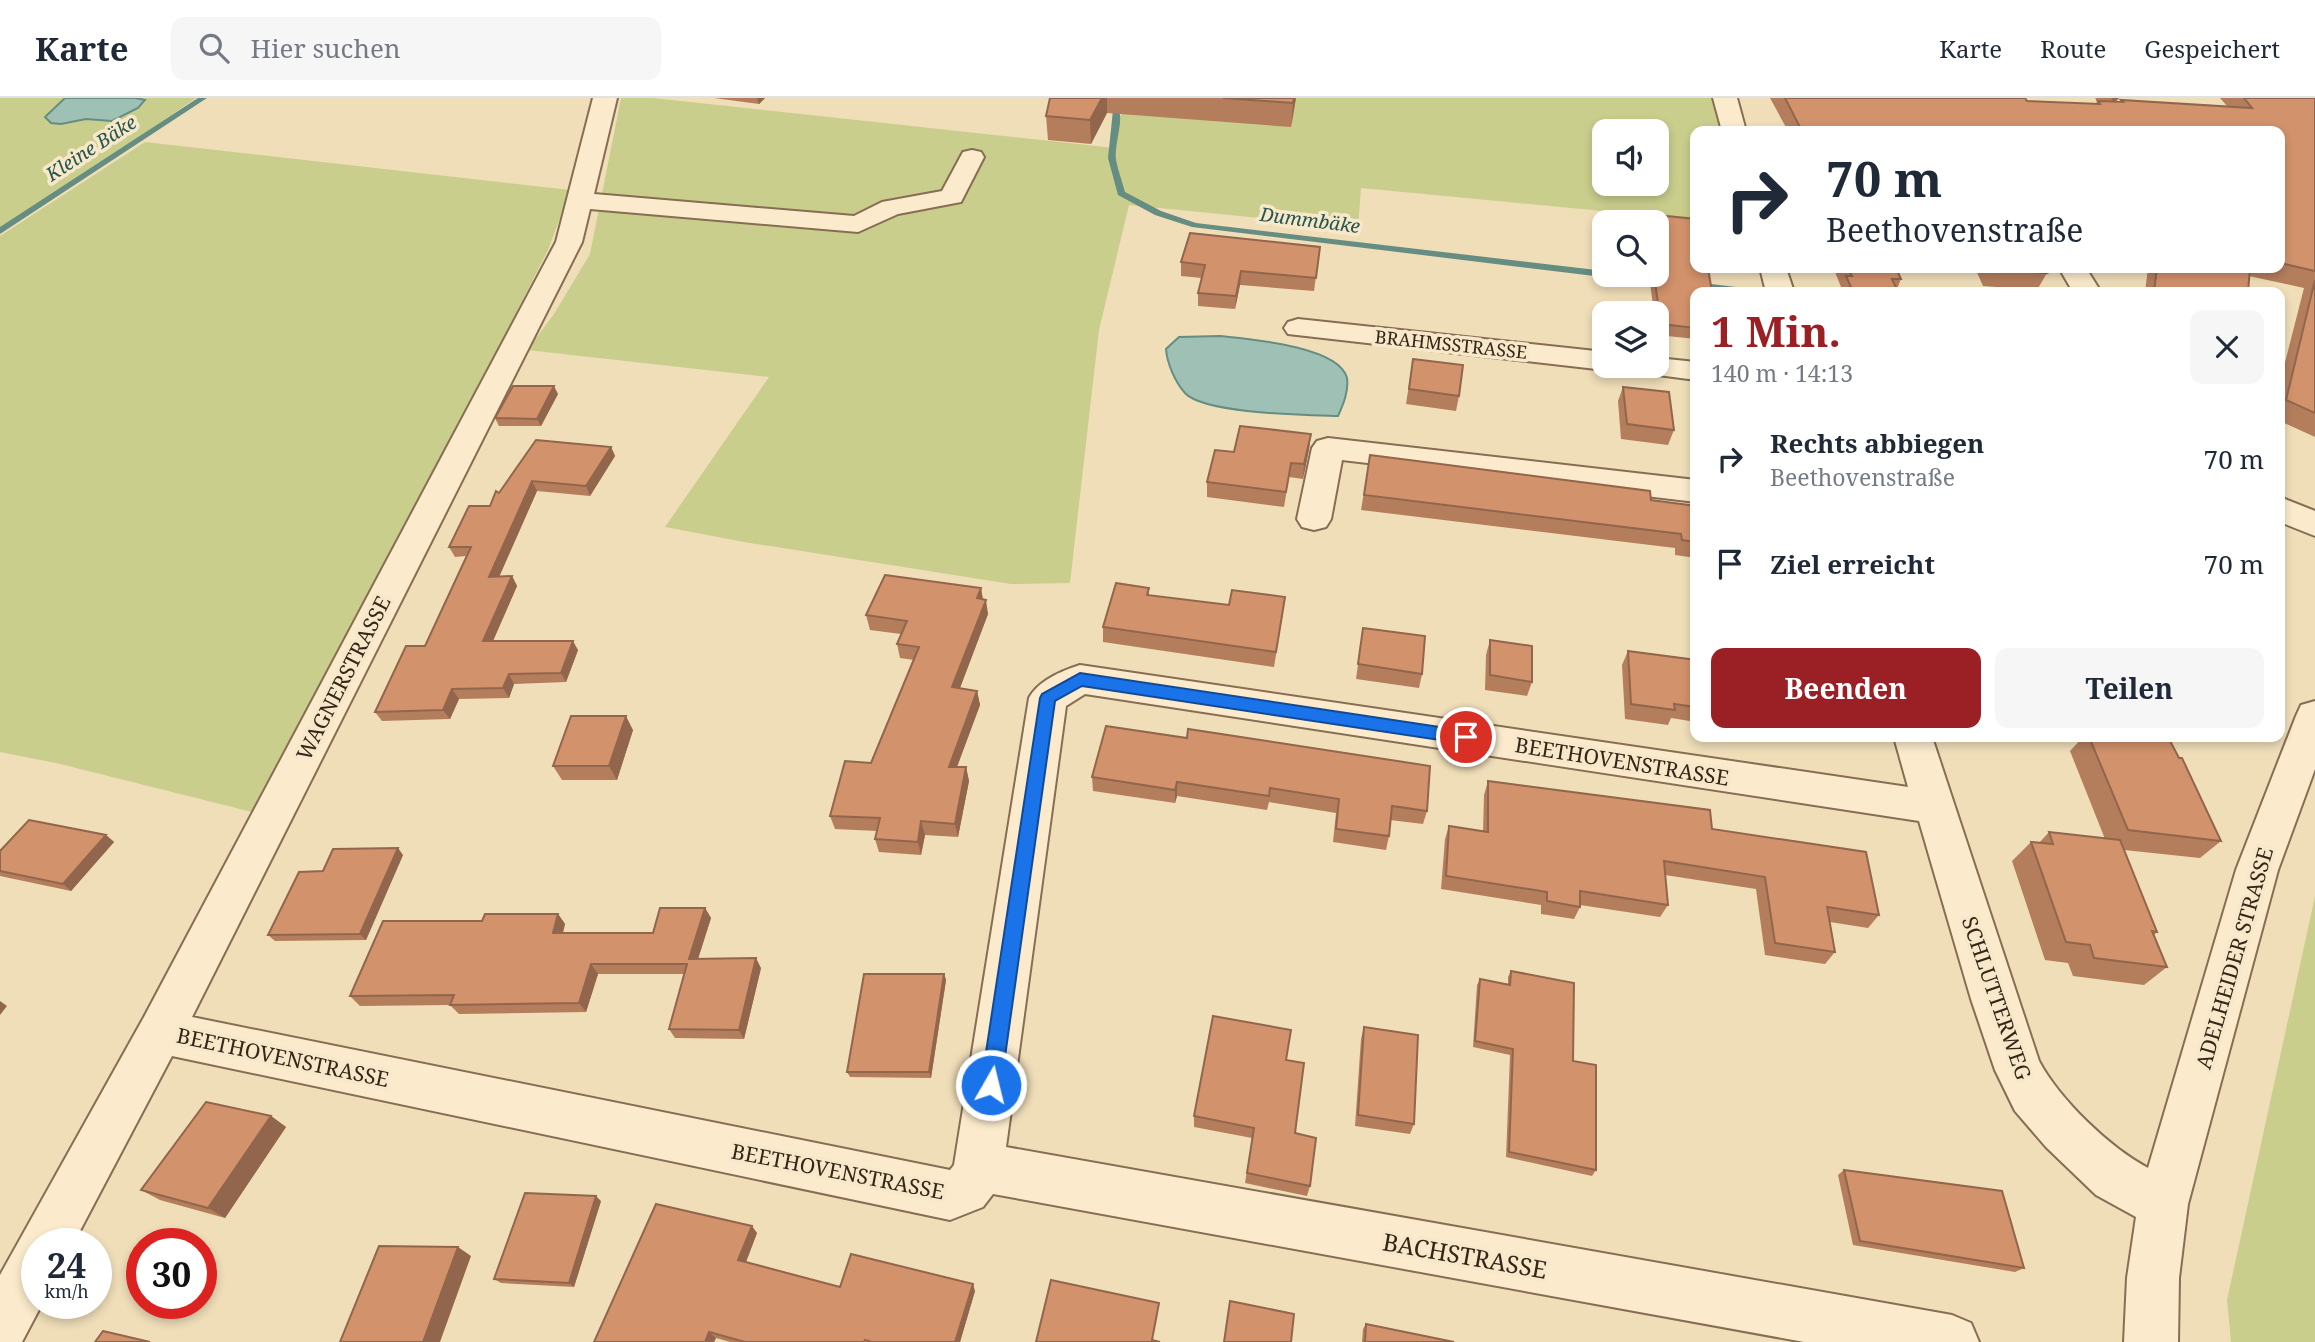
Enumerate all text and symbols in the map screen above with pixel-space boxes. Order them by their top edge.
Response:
search box [171,17,661,80]
text: Karte [35,26,129,71]
icon: search [195,29,233,67]
text: Hier suchen [251,30,401,66]
text: Karte [1939,32,2002,65]
text: Route [2040,32,2106,65]
text: Gespeichert [2144,32,2280,65]
water label: Kleine Bäke [40,109,141,188]
map controls [1592,119,1669,378]
button: sound [1592,119,1669,196]
text: 70 m [1826,145,1942,211]
icon: right [1711,154,1802,245]
water label: Dummbäke [1257,201,1362,239]
text: Beethovenstraße [1826,208,2083,251]
button: search [1592,210,1669,287]
button: layers [1592,301,1669,378]
text: 1 Min. [1711,302,1841,359]
button: close [2190,310,2264,384]
street label: BRAHMSSTRASSE [1374,324,1528,364]
text: 140 m · 14:13 [1711,357,1853,389]
text: Rechts abbiegen [1770,425,1984,461]
icon: right [1711,440,1749,478]
text: 70 m [2204,441,2264,477]
text: Beethovenstraße [1770,461,1955,493]
icon: arrive [1711,545,1749,583]
text: Ziel erreicht [1770,546,1935,582]
text: 70 m [2204,546,2264,582]
street label: WAGNERSTRASSE [289,591,397,765]
button: Beenden [1711,648,1981,728]
button: Teilen [1995,648,2264,728]
pin [1436,707,1496,767]
icon: arrive [1447,718,1485,756]
street label: BEETHOVENSTRASSE [1513,730,1731,792]
street label: ADELHEIDER STRASSE [2189,844,2279,1072]
street label: SCHLUTTERWEG [1956,913,2038,1083]
street label: BEETHOVENSTRASSE [174,1021,392,1093]
position arrow [954,1048,1028,1122]
street label: BEETHOVENSTRASSE [729,1137,947,1205]
street label: BACHSTRASSE [1380,1224,1550,1286]
speed limit sign: 30 [126,1228,217,1319]
text: 24 [47,1241,86,1288]
text: km/h [44,1279,89,1303]

